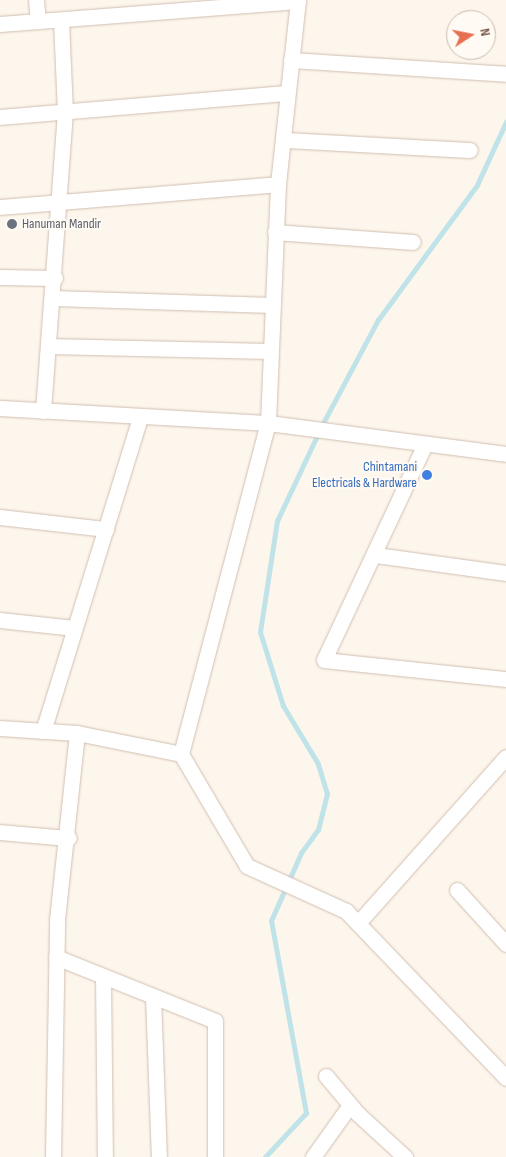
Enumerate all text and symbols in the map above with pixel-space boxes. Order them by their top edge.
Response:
north arrow [446,10,496,60]
text: N [476,27,494,38]
place label: Hanuman Mandir [22,216,101,232]
marker: Hanuman Mandir [6,218,18,230]
place label: Chintamani Electricals & Hardware [312,459,417,492]
marker: Chintamani Electricals & Hardware [421,469,433,481]

